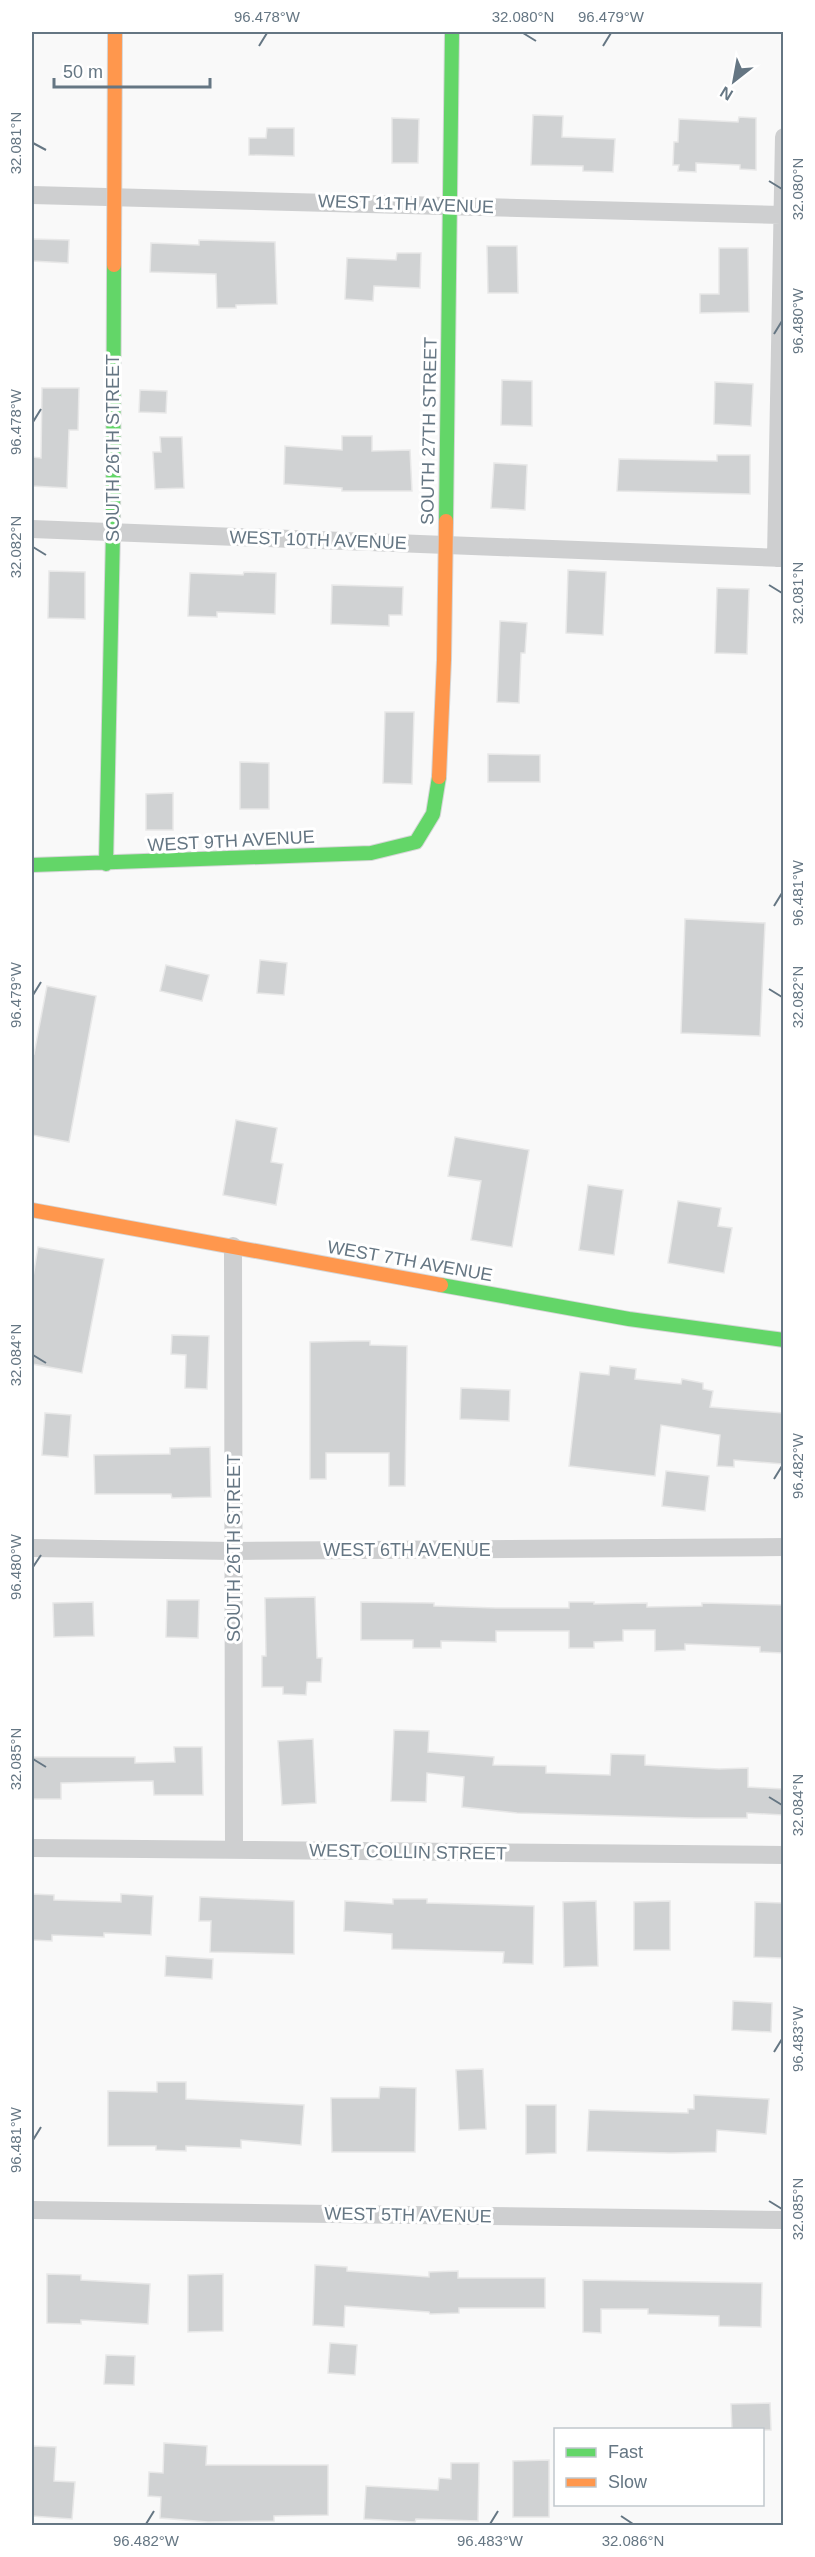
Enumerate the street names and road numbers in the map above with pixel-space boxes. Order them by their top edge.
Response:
street label: WEST 11TH AVENUE [318,191,494,217]
street label: SOUTH 27TH STREET [417,337,441,525]
street label: SOUTH 26TH STREET [103,354,123,542]
street label: WEST 10TH AVENUE [229,527,407,553]
street label: WEST 9TH AVENUE [147,827,315,855]
street label: WEST 7TH AVENUE [326,1237,494,1285]
street label: SOUTH 26TH STREET [224,1454,244,1642]
street label: WEST 6TH AVENUE [323,1540,491,1560]
street label: WEST COLLIN STREET [309,1840,507,1864]
street label: WEST 5TH AVENUE [324,2204,492,2226]

